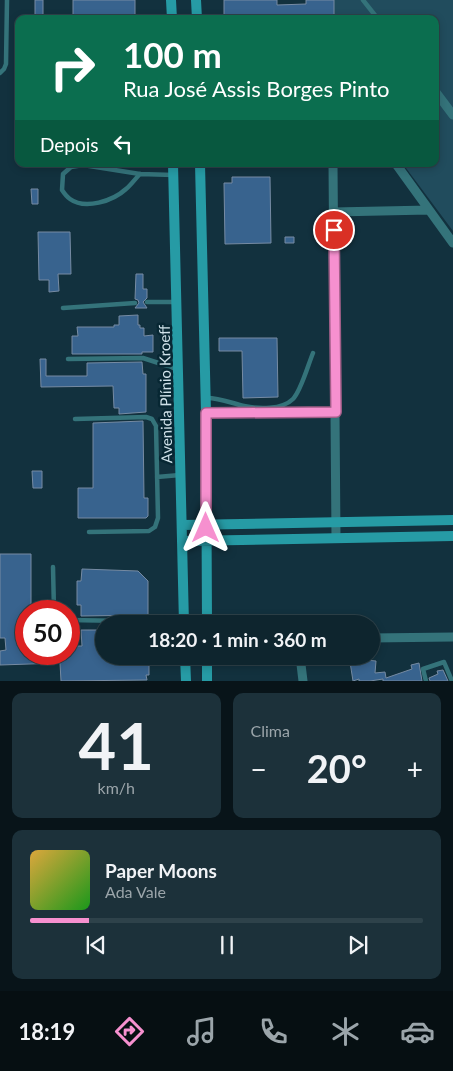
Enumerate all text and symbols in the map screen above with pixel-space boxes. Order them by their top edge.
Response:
text: 100 m [123,33,222,75]
icon: right [40,35,105,100]
text: Rua José Assis Borges Pinto [123,75,390,102]
icon: left [109,130,137,158]
text: Depois [40,133,99,156]
pin [313,209,355,251]
icon: arrive [320,216,348,244]
street label: Avenida Plínio Kroeff [155,325,175,463]
position arrow [179,501,231,553]
speed limit sign: 50 [15,600,80,665]
text: 18:20 · 1 min · 360 m [148,628,327,651]
text: 41 [79,706,154,784]
text: Clima [251,721,290,740]
text: 20° [307,745,367,791]
text: − [251,752,267,786]
text: + [407,752,423,786]
text: km/h [98,778,135,797]
text: Paper Moons [105,859,217,882]
text: Ada Vale [105,882,166,901]
icon: previous [82,931,110,959]
icon: pause [213,931,241,959]
icon: next [344,931,372,959]
icon: directions [112,1014,147,1049]
icon: music [184,1014,219,1049]
icon: phone [256,1014,291,1049]
icon: climate [328,1014,363,1049]
icon: car [400,1014,435,1049]
text: 18:19 [18,1018,75,1045]

